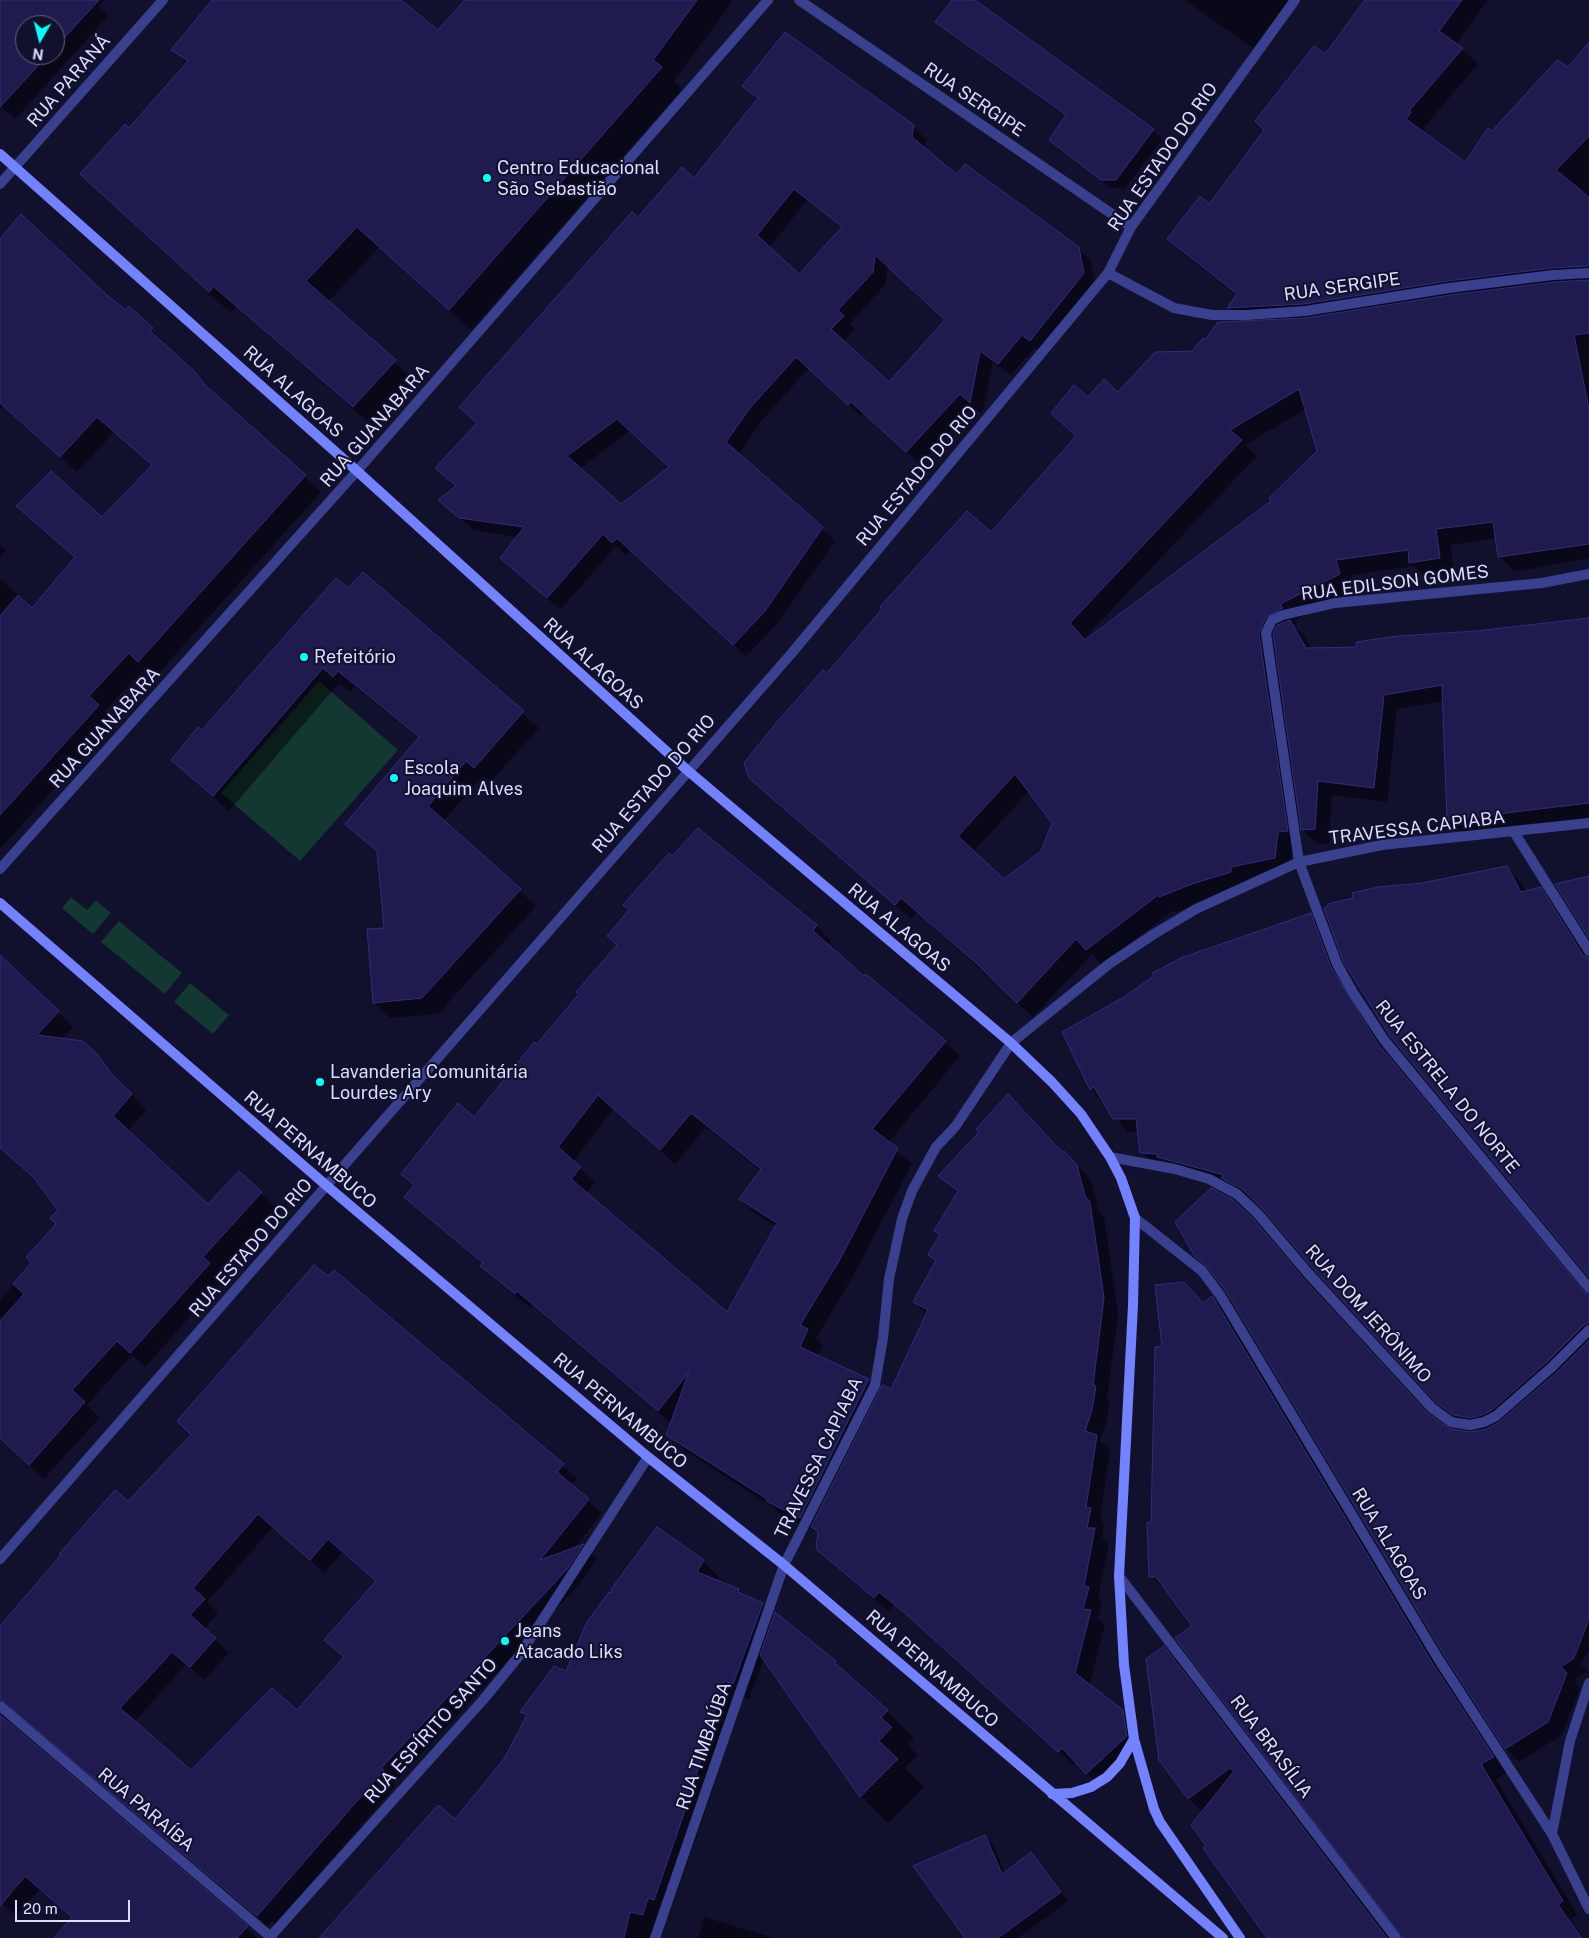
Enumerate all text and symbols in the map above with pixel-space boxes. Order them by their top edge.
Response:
north arrow [15,15,65,65]
street label: RUA PARANÁ [23,30,115,132]
street label: RUA SERGIPE [919,58,1029,142]
street label: RUA ESTADO DO RIO [1104,79,1222,235]
place label: Centro Educacional São Sebastião [497,157,660,200]
marker: Centro Educacional São Sebastião [481,172,493,184]
street label: RUA SERGIPE [1282,268,1402,306]
street label: RUA ALAGOAS [239,342,347,442]
street label: RUA GUANABARA [316,360,434,492]
street label: RUA ESTADO DO RIO [852,401,982,551]
street label: RUA EDILSON GOMES [1300,561,1490,605]
street label: RUA ALAGOAS [539,614,647,714]
place label: Refeitório [314,646,396,668]
marker: Refeitório [298,651,310,663]
street label: RUA GUANABARA [45,663,165,793]
street label: RUA ESTADO DO RIO [588,710,720,858]
place label: Escola Joaquim Alves [404,757,523,800]
marker: Escola Joaquim Alves [388,772,400,784]
street label: TRAVESSA CAPIABA [1328,806,1506,850]
street label: RUA ALAGOAS [843,879,955,977]
street label: RUA ESTRELA DO NORTE [1370,996,1524,1178]
place label: Lavanderia Comunitária Lourdes Ary [330,1061,528,1104]
marker: Lavanderia Comunitária Lourdes Ary [314,1076,326,1088]
street label: RUA PERNAMBUCO [239,1087,381,1213]
street label: RUA ESTADO DO RIO [185,1174,317,1322]
street label: RUA DOM JERÔNIMO [1300,1241,1436,1387]
street label: RUA PERNAMBUCO [549,1349,691,1473]
street label: TRAVESSA CAPIABA [770,1374,868,1542]
street label: RUA ALAGOAS [1347,1484,1431,1604]
street label: RUA PERNAMBUCO [861,1606,1003,1732]
place label: Jeans Atacado Liks [515,1620,623,1662]
marker: Jeans Atacado Liks [499,1635,511,1647]
street label: RUA ESPÍRITO SANTO [360,1654,502,1808]
street label: RUA TIMBAÚBA [672,1679,736,1813]
street label: RUA BRASÍLIA [1225,1691,1317,1803]
street label: RUA PARAÍBA [93,1763,199,1857]
scale bar [18,1890,132,1922]
text: 20 m [23,1900,58,1917]

